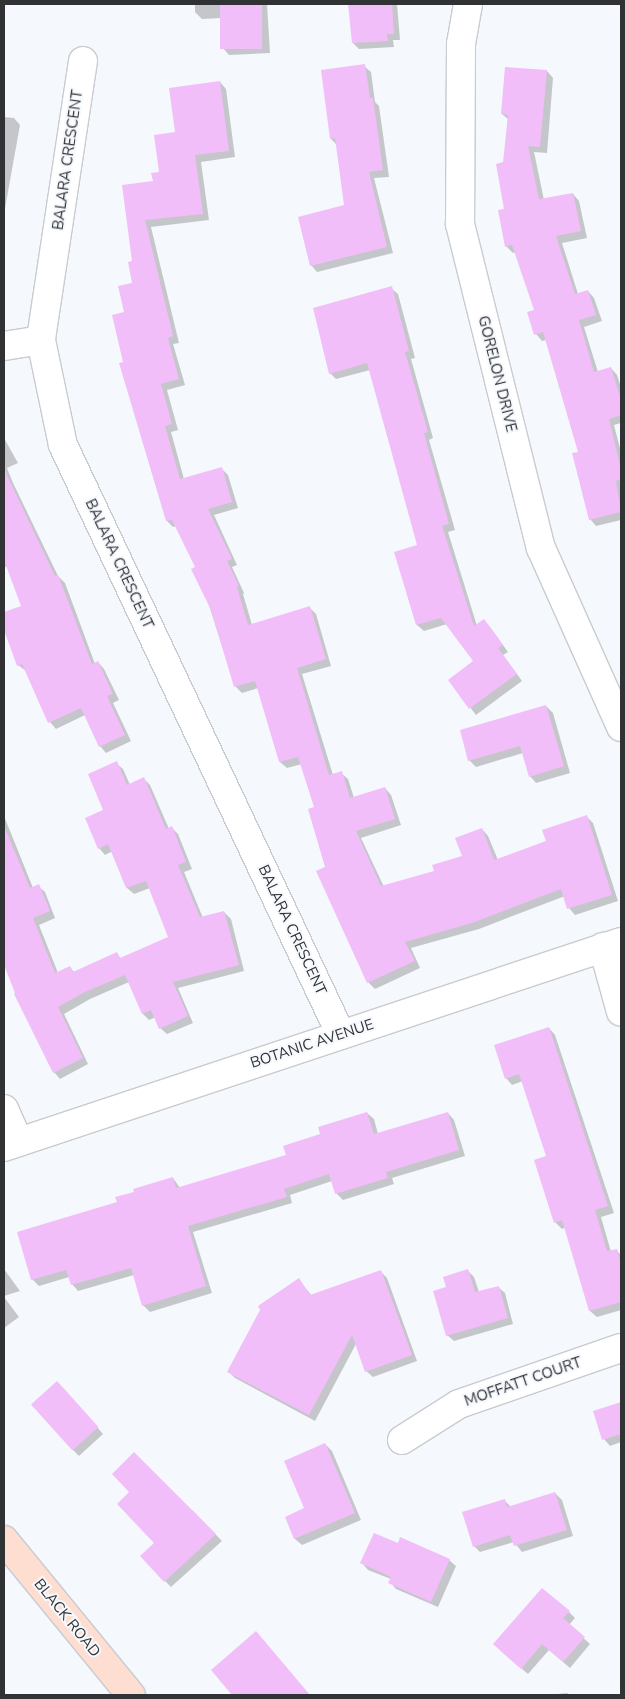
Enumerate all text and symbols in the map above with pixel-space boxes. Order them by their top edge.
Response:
street label: BALARA CRESCENT [49,89,87,231]
street label: GORELON DRIVE [474,314,520,434]
street label: BALARA CRESCENT [81,496,157,632]
street label: BALARA CRESCENT [254,862,330,998]
street label: BOTANIC AVENUE [248,1016,376,1072]
street label: MOFFATT COURT [462,1354,584,1410]
street label: BLACK ROAD [30,1575,104,1661]

